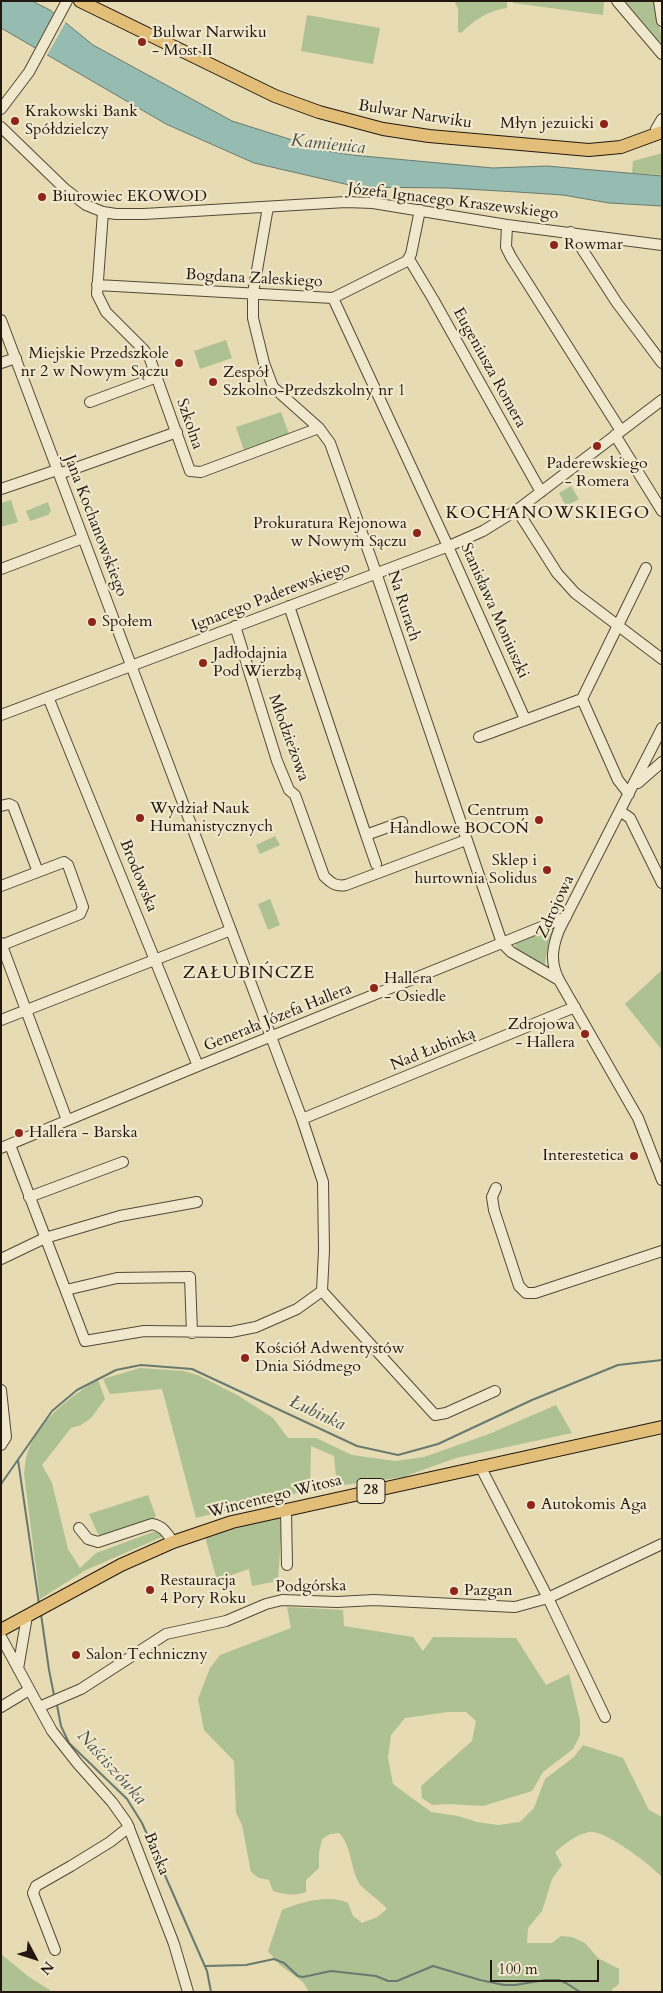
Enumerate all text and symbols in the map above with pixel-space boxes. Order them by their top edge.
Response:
place label: Bulwar Narwiku - Most II [152,23,267,61]
marker: Bulwar Narwiku - Most II [136,36,148,48]
street label: Bulwar Narwiku [357,97,473,133]
place label: Krakowski Bank Spółdzielczy [25,102,138,140]
place label: Młyn jezuicki [500,114,594,134]
marker: Krakowski Bank Spółdzielczy [9,115,21,127]
marker: Młyn jezuicki [598,118,610,130]
water label: Kamienica [290,130,366,160]
street label: Józefa Ignacego Kraszewskiego [347,180,559,224]
place label: Biurowiec EKOWOD [52,187,207,207]
marker: Biurowiec EKOWOD [36,191,48,203]
place label: Rowmar [564,235,623,255]
marker: Rowmar [548,239,560,251]
street label: Bogdana Zaleskiego [185,266,323,292]
street label: Eugeniusza Romera [448,305,530,431]
place label: Miejskie Przedszkole nr 2 w Nowym Sączu [21,344,169,382]
marker: Miejskie Przedszkole nr 2 w Nowym Sączu [173,357,185,369]
place label: Zespół Szkolno-Przedszkolny nr 1 [223,363,406,401]
marker: Zespół Szkolno-Przedszkolny nr 1 [207,376,219,388]
street label: Szkolna [171,396,207,452]
marker: Paderewskiego - Romera [591,440,603,452]
street label: Jana Kochanowskiego [59,453,131,599]
place label: Paderewskiego - Romera [546,454,648,492]
district label: KOCHANOWSKIEGO [444,503,652,525]
place label: Prokuratura Rejonowa w Nowym Sączu [253,514,407,552]
marker: Prokuratura Rejonowa w Nowym Sączu [411,527,423,539]
street label: Stanisława Moniuszki [456,540,532,682]
street label: Ignacego Paderewskiego [189,558,353,636]
street label: Na Rurach [383,568,423,644]
place label: Społem [102,612,152,632]
marker: Społem [86,616,98,628]
place label: Jadłodajnia Pod Wierzbą [213,644,302,682]
marker: Jadłodajnia Pod Wierzbą [197,657,209,669]
street label: Młodzieżowa [263,692,313,784]
place label: Wydział Nauk Humanistycznych [150,799,273,837]
place label: Centrum Handlowe BOCOŃ [390,801,529,839]
marker: Wydział Nauk Humanistycznych [134,812,146,824]
marker: Centrum Handlowe BOCOŃ [533,814,545,826]
street label: Brodowska [115,837,161,915]
place label: Sklep i hurtownia Solidus [414,851,537,889]
marker: Sklep i hurtownia Solidus [541,864,553,876]
street label: Zdrojowa [533,872,579,942]
district label: ZAŁUBIŃCZE [181,963,317,985]
place label: Hallera - Osiedle [384,969,446,1007]
street label: Generała Józefa Hallera [201,980,355,1056]
marker: Hallera - Osiedle [368,982,380,994]
place label: Zdrojowa - Hallera [508,1015,575,1053]
street label: Nad Łubinką [388,1024,478,1076]
marker: Zdrojowa - Hallera [579,1028,591,1040]
place label: Hallera - Barska [29,1123,138,1143]
marker: Hallera - Barska [13,1127,25,1139]
place label: Interestetica [543,1146,624,1166]
marker: Interestetica [628,1150,640,1162]
place label: Kościół Adwentystów Dnia Siódmego [255,1339,405,1377]
marker: Kościół Adwentystów Dnia Siódmego [239,1352,251,1364]
water label: Łubinka [286,1392,348,1436]
street label: Wincentego Witosa [206,1471,344,1523]
road number: 28 [357,1478,385,1504]
place label: Autokomis Aga [541,1495,647,1515]
marker: Autokomis Aga [525,1499,537,1511]
place label: Restauracja 4 Pory Roku [160,1571,246,1609]
street label: Podgórska [275,1577,347,1597]
place label: Pazgan [464,1581,512,1601]
marker: Restauracja 4 Pory Roku [144,1584,156,1596]
marker: Pazgan [448,1585,460,1597]
place label: Salon Techniczny [86,1645,208,1665]
marker: Salon Techniczny [70,1649,82,1661]
water label: Naściszówka [72,1726,150,1810]
street label: Barska [139,1830,173,1878]
north arrow [10,1933,60,1983]
scale bar [493,1950,602,1982]
text: N [36,1957,58,1979]
text: 100 m [498,1959,538,1979]

